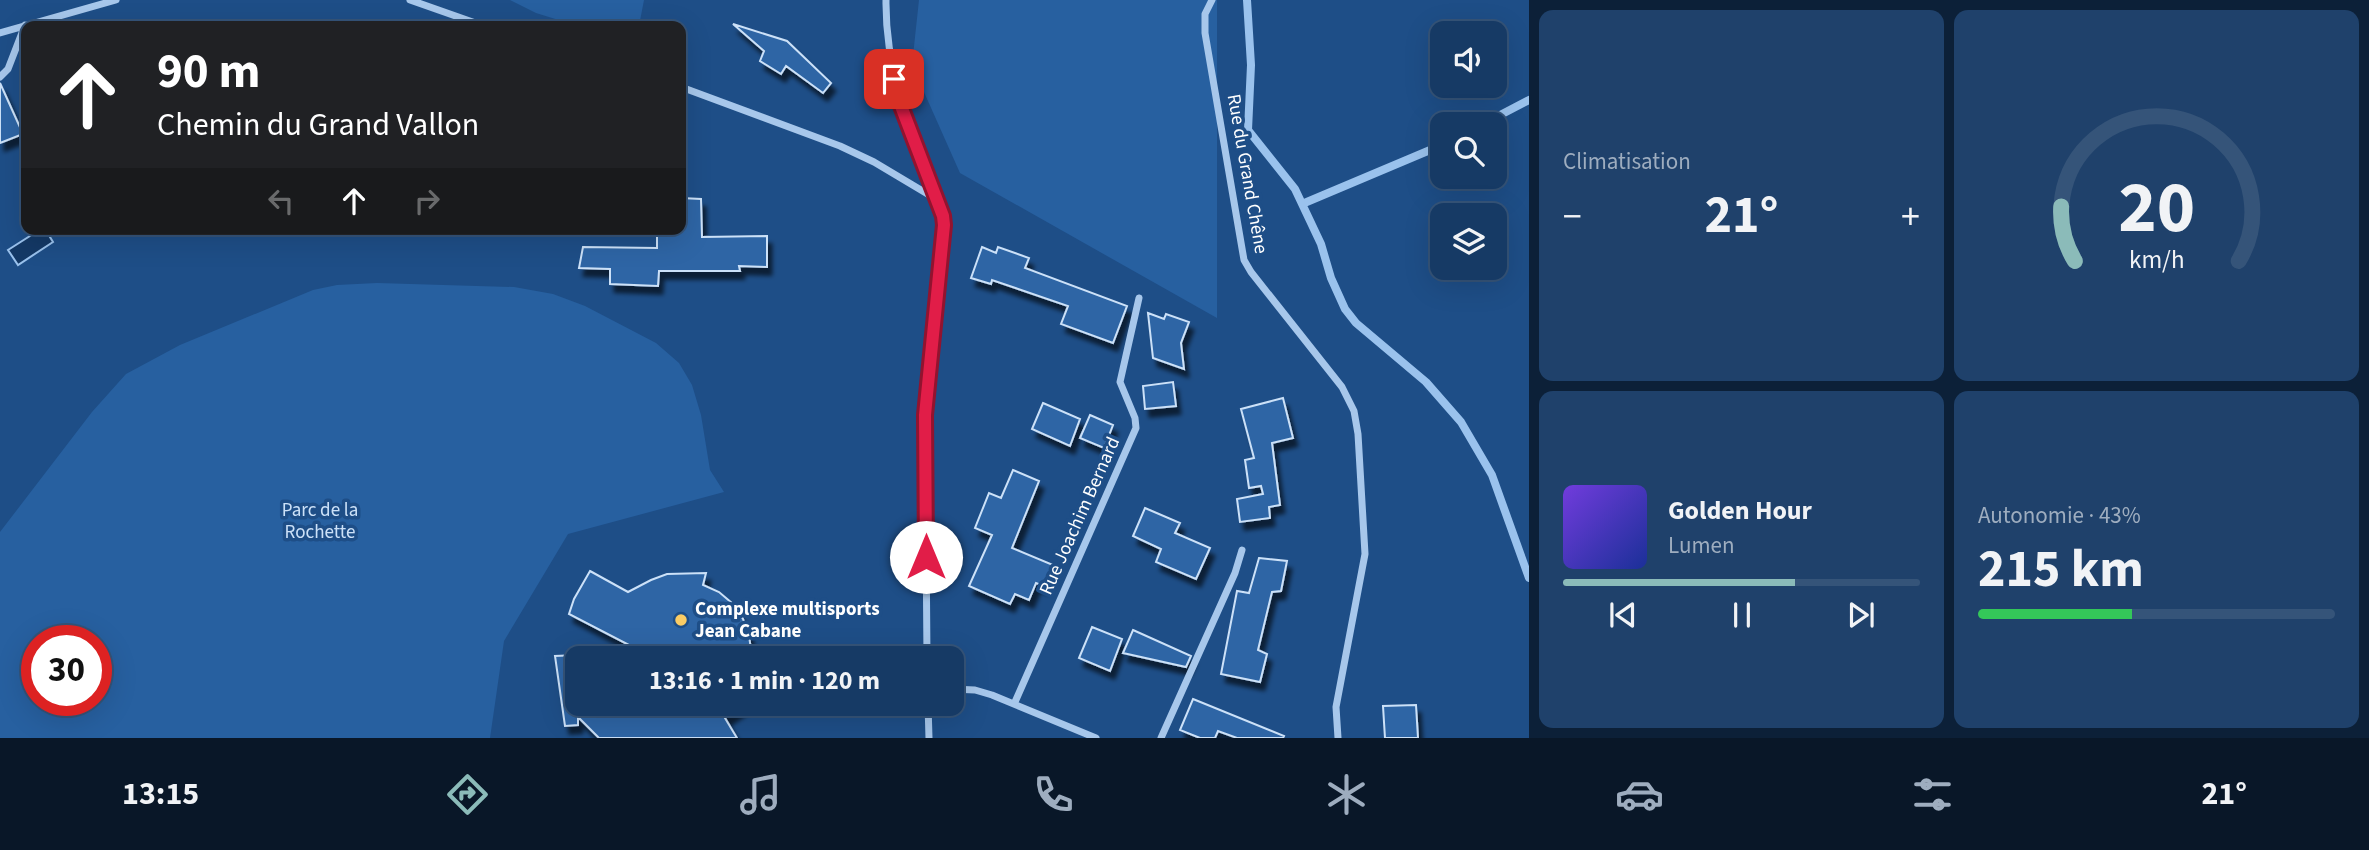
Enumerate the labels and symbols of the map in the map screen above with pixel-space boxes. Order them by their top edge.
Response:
pin [864,49,924,109]
street label: Rue du Grand Chêne [1220,92,1274,256]
street label: Rue Joachim Bernard [1033,433,1127,599]
park label: Parc de la Rochette [282,497,358,546]
position arrow [889,520,963,594]
place label: Complexe multisports Jean Cabane [695,596,880,645]
marker: Complexe multisports Jean Cabane [673,612,689,628]
speed limit sign: 30 [21,625,112,716]

